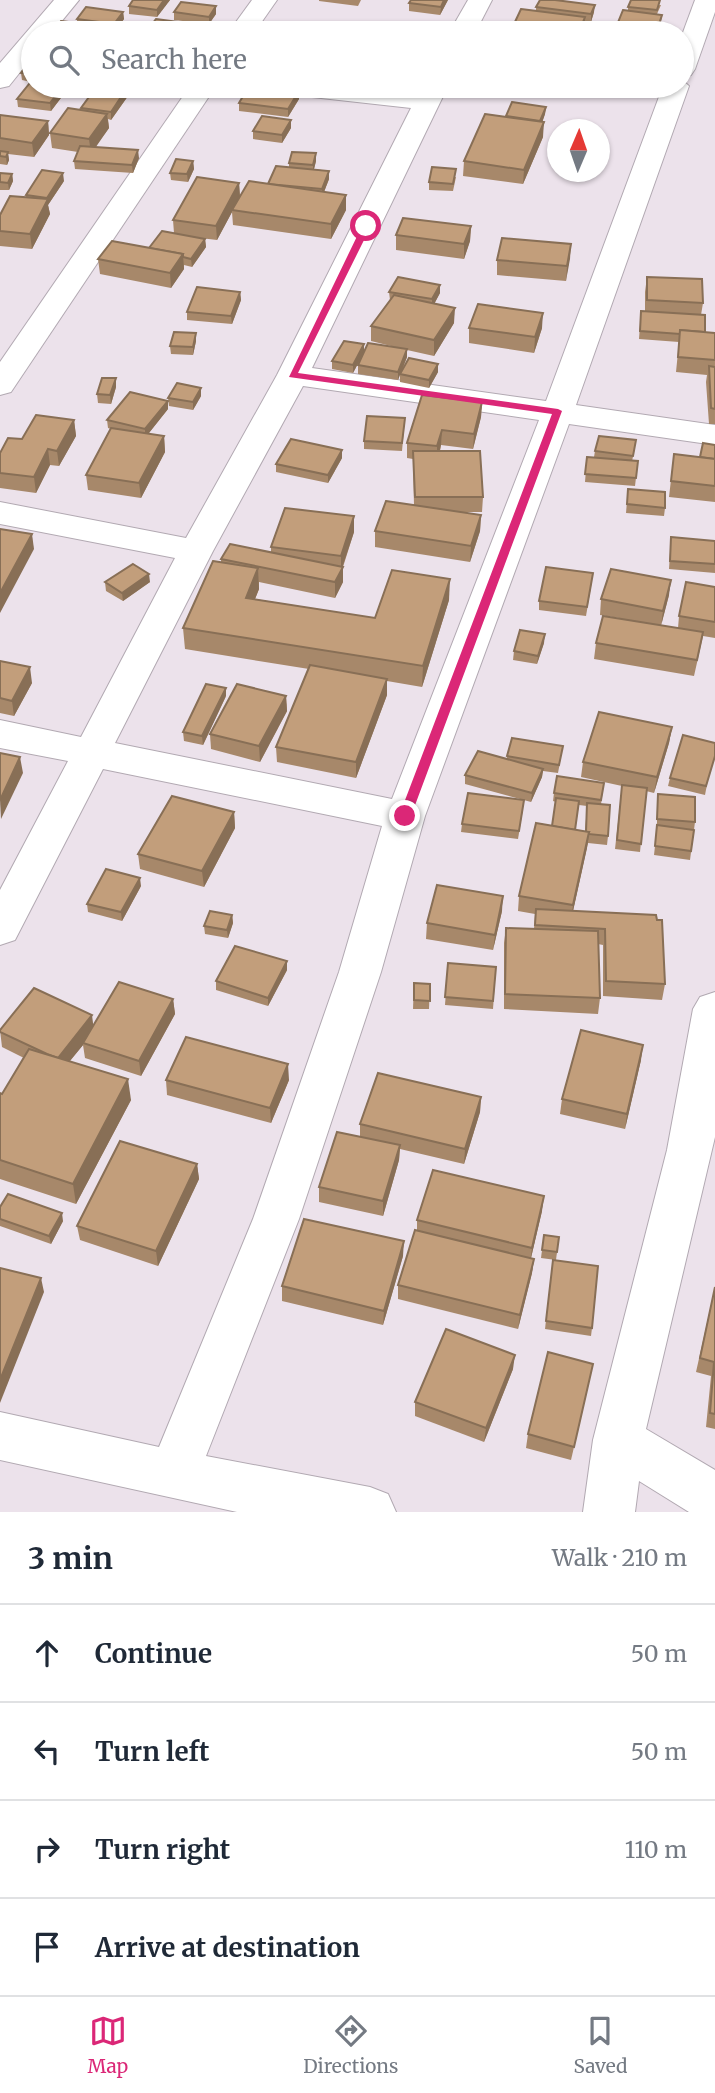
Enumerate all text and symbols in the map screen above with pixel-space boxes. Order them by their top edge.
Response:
search box [21,21,694,98]
icon: search [45,41,83,79]
text: Search here [101,43,247,76]
north arrow [547,119,610,182]
route start [350,210,381,241]
route end [389,800,420,831]
text: 3 min [28,1539,113,1577]
text: Walk · 210 m [552,1543,687,1572]
icon: ahead [28,1634,66,1672]
text: Continue [95,1637,212,1670]
text: 50 m [631,1639,687,1668]
icon: left [28,1732,66,1770]
text: Turn left [95,1735,209,1768]
text: 50 m [631,1737,687,1766]
icon: right [28,1830,66,1868]
text: Turn right [95,1833,230,1866]
text: 110 m [625,1835,687,1864]
icon: arrive [28,1928,66,1966]
text: Arrive at destination [95,1931,360,1964]
tab: Map [88,2012,128,2078]
tab: Directions [303,2012,398,2078]
tab: Saved [574,2012,627,2078]

